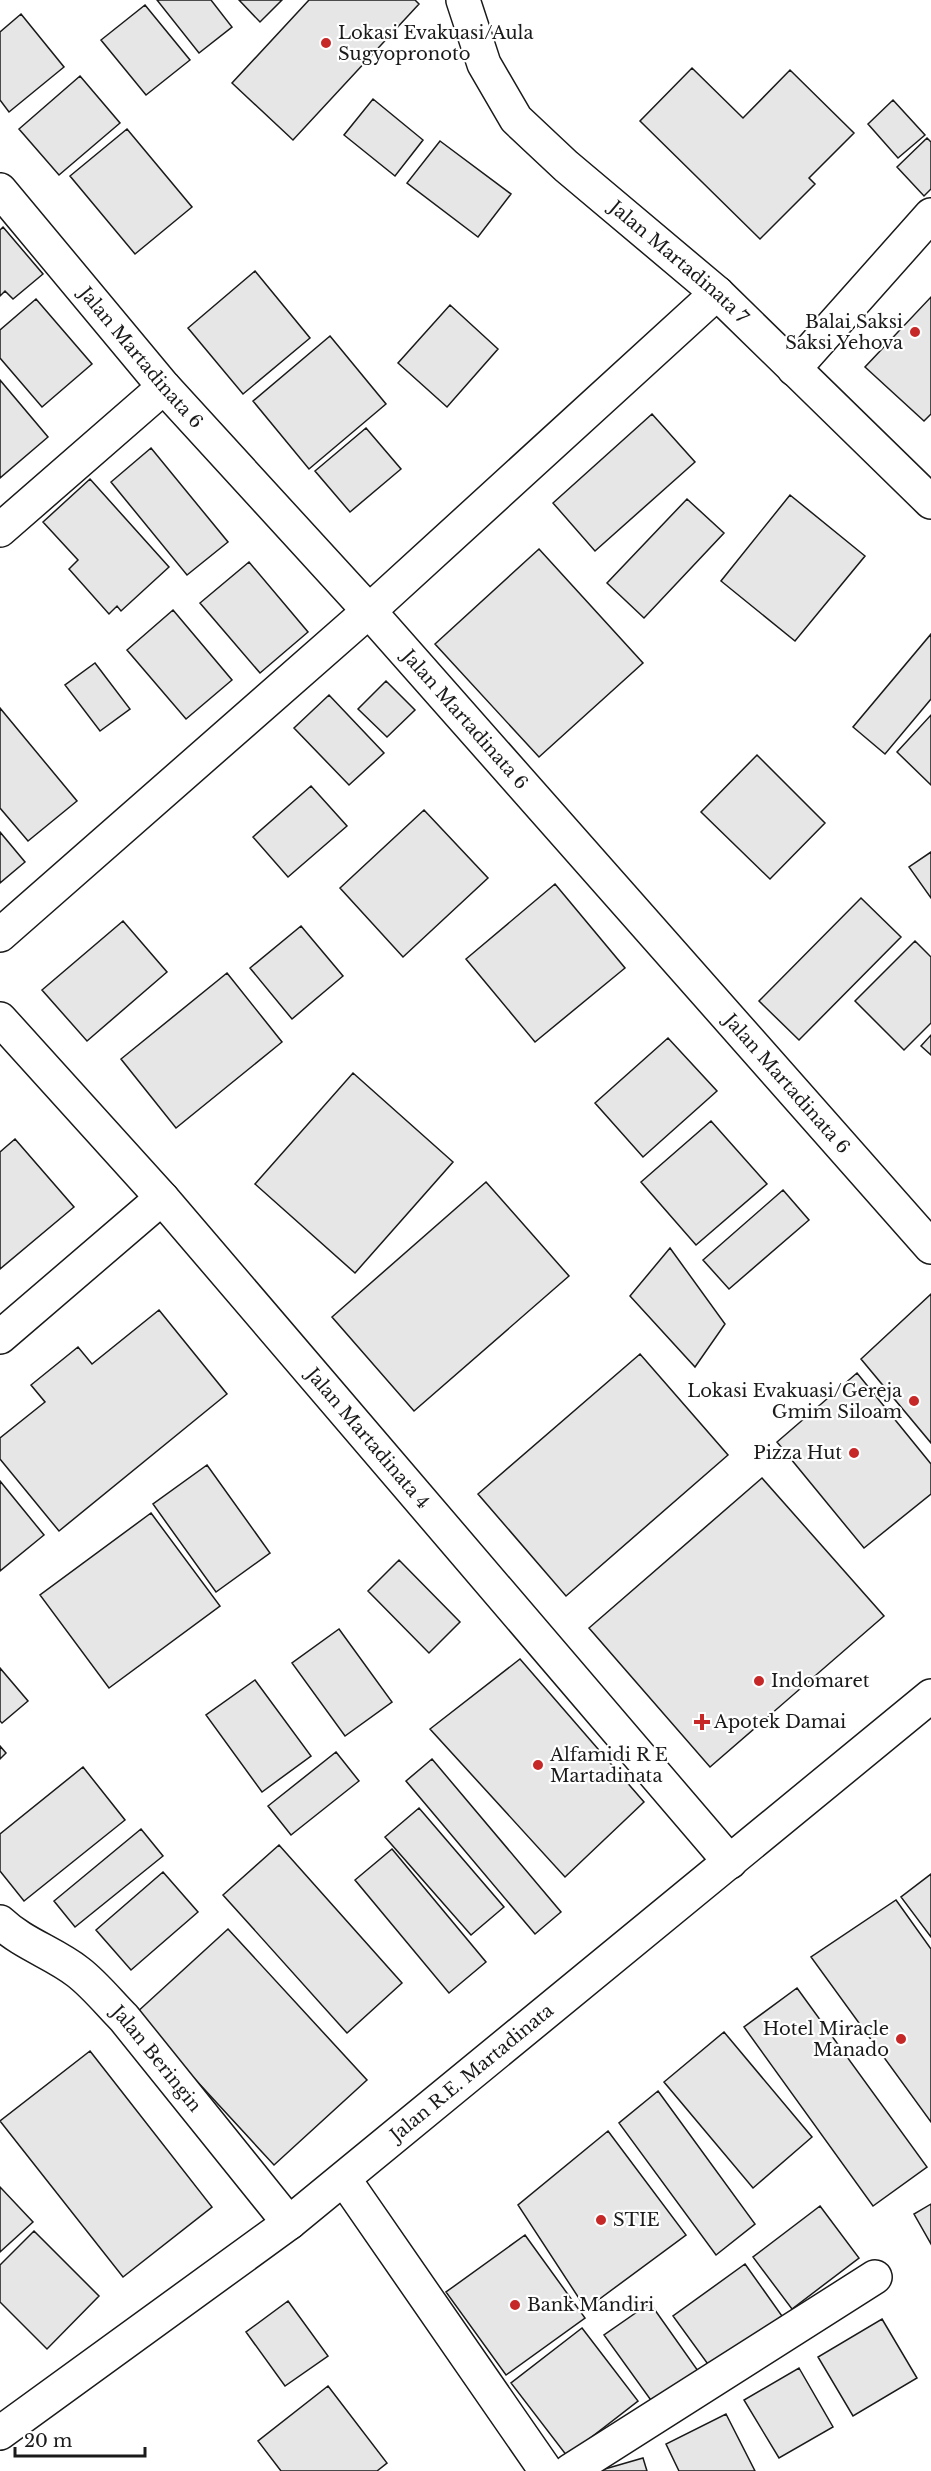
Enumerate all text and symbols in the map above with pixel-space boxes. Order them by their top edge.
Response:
place label: Lokasi Evakuasi/Aula Sugyopronoto [338,22,533,65]
marker: Lokasi Evakuasi/Aula Sugyopronoto [319,36,333,50]
street label: Jalan Martadinata 7 [603,195,753,329]
street label: Jalan Martadinata 6 [73,281,207,433]
place label: Balai Saksi Saksi Yehova [785,311,903,354]
marker: Balai Saksi Saksi Yehova [908,325,922,339]
street label: Jalan Martadinata 6 [396,644,533,794]
street label: Jalan Martadinata 6 [718,1008,854,1158]
street label: Jalan Martadinata 4 [300,1362,434,1513]
place label: Lokasi Evakuasi/Gereja Gmim Siloam [687,1380,902,1423]
marker: Lokasi Evakuasi/Gereja Gmim Siloam [907,1394,921,1408]
place label: Pizza Hut [753,1442,842,1464]
marker: Pizza Hut [847,1446,861,1460]
place label: Indomaret [771,1670,870,1692]
marker: Indomaret [752,1674,766,1688]
place label: Apotek Damai [713,1711,846,1733]
marker: Apotek Damai [695,1715,709,1729]
place label: Alfamidi R E Martadinata [549,1744,668,1787]
marker: Alfamidi R E Martadinata [531,1758,545,1772]
street label: Jalan R.E. Martadinata [384,1999,558,2147]
street label: Jalan Beringin [106,2000,206,2116]
place label: Hotel Miracle Manado [763,2018,889,2061]
marker: Hotel Miracle Manado [894,2032,908,2046]
place label: STIE [613,2209,659,2231]
marker: STIE [594,2213,608,2227]
place label: Bank Mandiri [527,2294,654,2316]
marker: Bank Mandiri [508,2298,522,2312]
scale bar [15,2420,146,2458]
text: 20 m [24,2430,72,2452]

